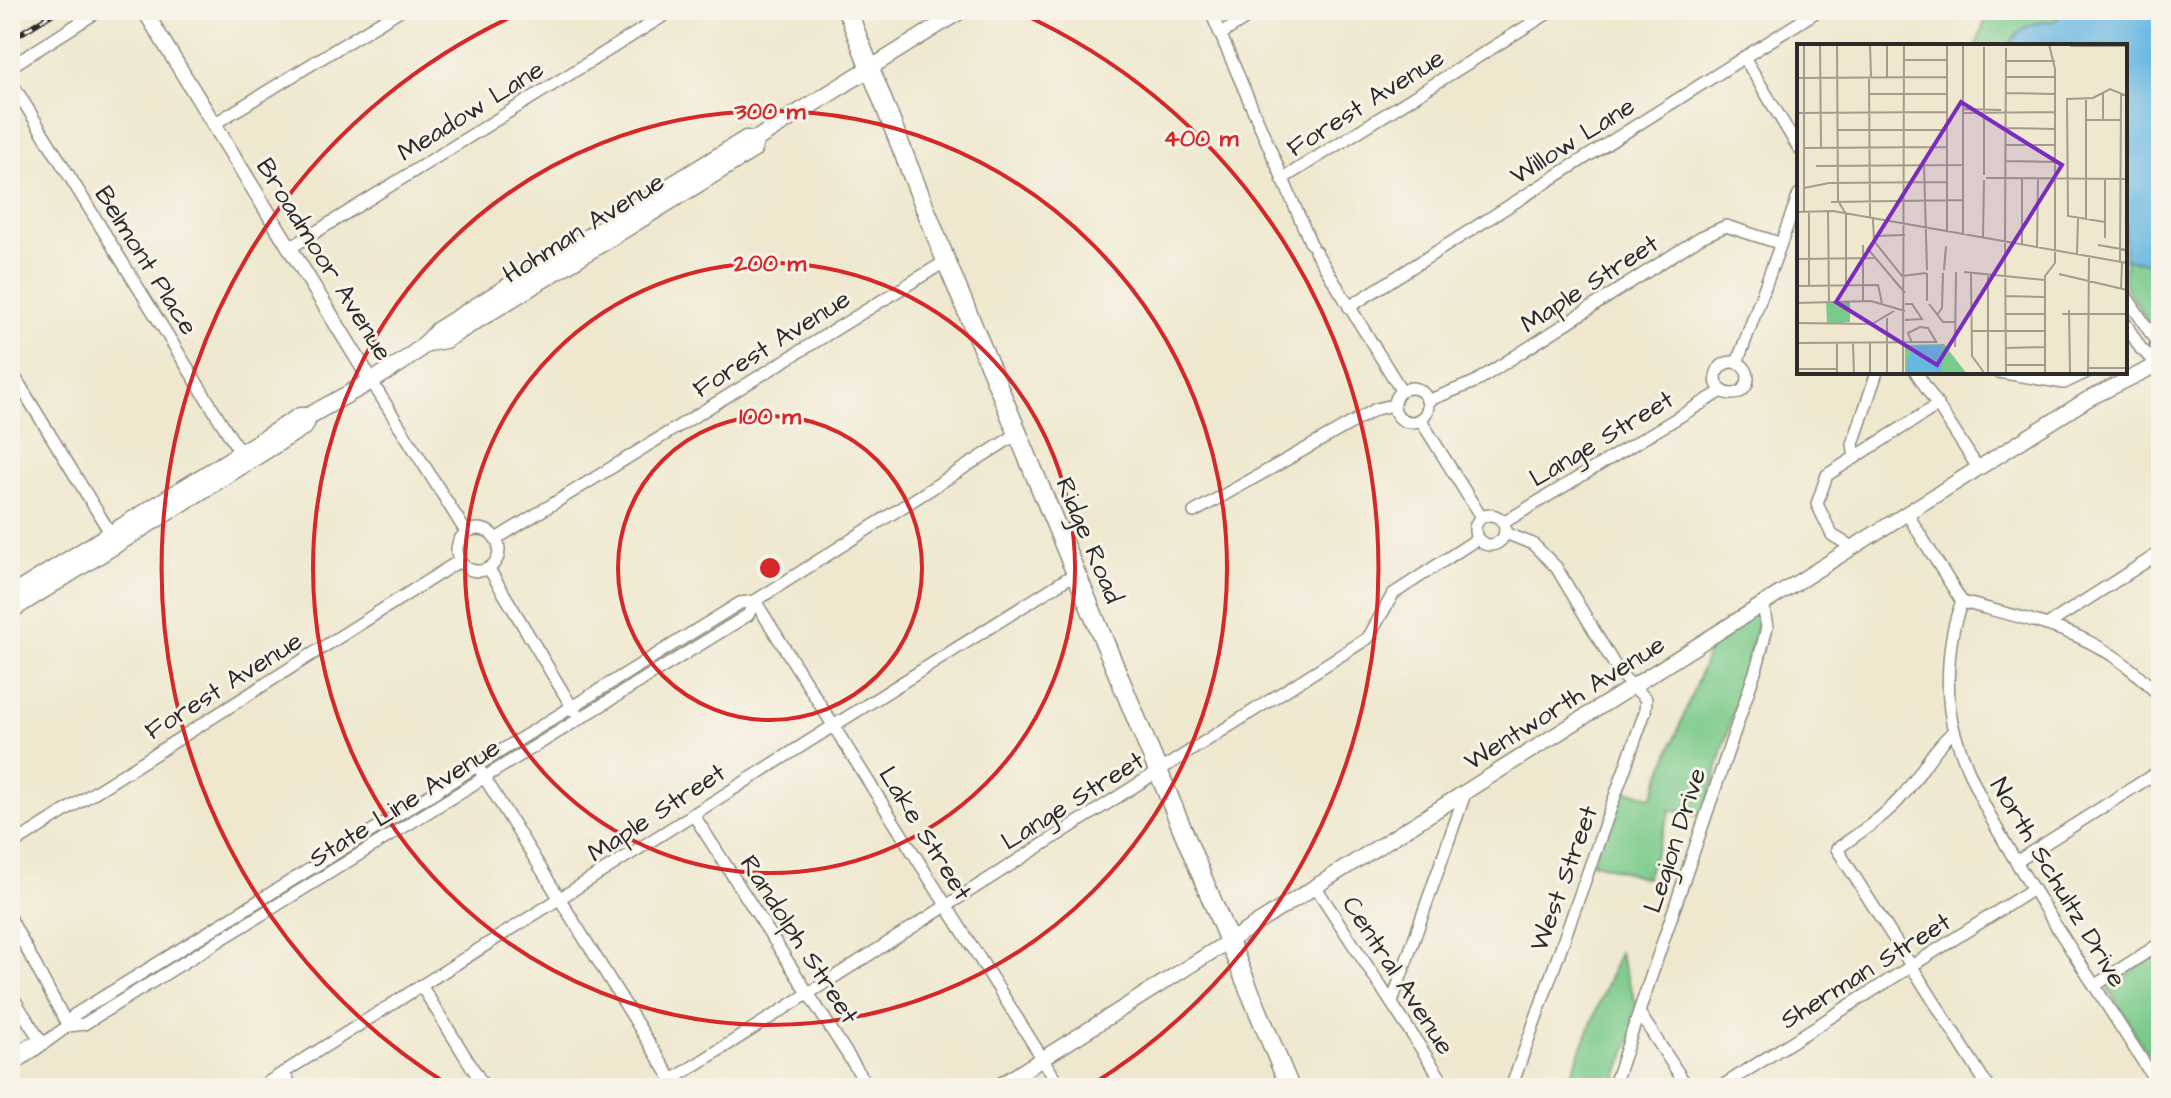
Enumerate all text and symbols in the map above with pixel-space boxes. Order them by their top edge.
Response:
street label: Forest Avenue [1280,40,1451,166]
inset map [1797,44,2127,374]
street label: Meadow Lane [390,51,551,170]
street label: Willow Lane [1503,88,1642,193]
text: 300 m [734,95,806,129]
text: 400 m [1164,122,1239,156]
street label: Broadmoor Avenue [247,151,401,368]
street label: Hohman Avenue [496,164,671,292]
street label: Belmont Place [86,179,206,342]
street label: Maple Street [1513,225,1666,342]
text: 200 m [733,247,806,281]
street label: Forest Avenue [686,281,857,407]
street label: Lange Street [1523,381,1682,498]
text: 100 m [739,400,801,434]
street label: Ridge Road [1045,472,1132,610]
centre of rings [756,554,784,582]
street label: Forest Avenue [138,623,309,749]
street label: Wentworth Avenue [1457,627,1672,779]
street label: State Line Avenue [302,729,507,876]
street label: Lange Street [994,742,1152,861]
street label: Maple Street [580,754,733,871]
street label: Lake Street [870,760,981,908]
street label: Legion Drive [1635,763,1717,918]
street label: North Schultz Drive [1981,771,2135,994]
street label: West Street [1521,800,1607,956]
street label: Randolph Street [731,848,868,1031]
street label: Central Avenue [1333,889,1463,1062]
street label: Sherman Street [1773,904,1958,1038]

